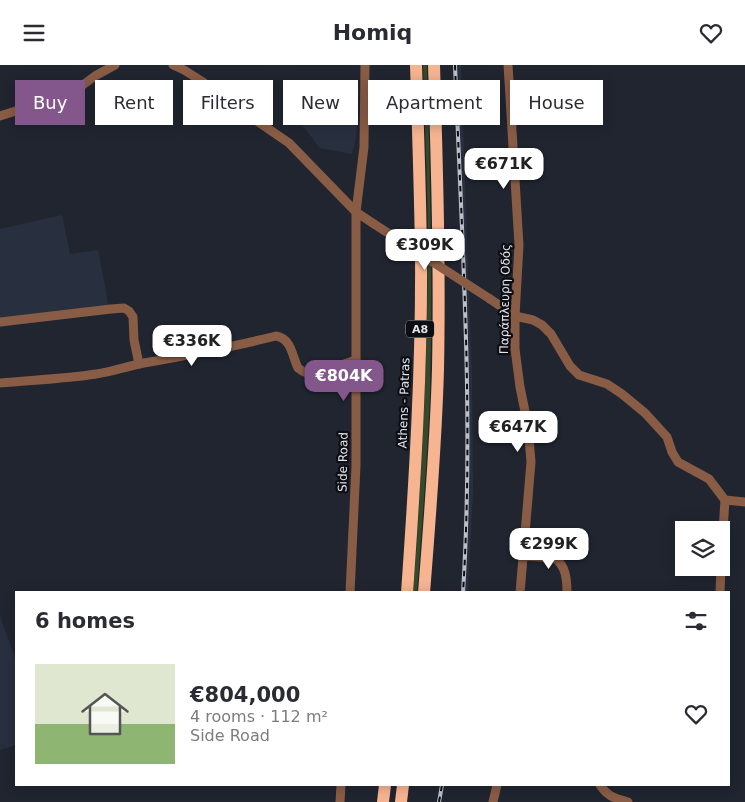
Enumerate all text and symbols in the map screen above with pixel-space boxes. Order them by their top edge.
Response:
icon: menu [20,19,48,47]
icon: heart [697,19,725,47]
text: Homiq [333,20,412,45]
chip: Buy [15,80,85,125]
chip: Rent [95,80,173,125]
chip: Filters [183,80,273,125]
chip: New [283,80,358,125]
chip: Apartment [368,80,500,125]
chip: House [510,80,603,125]
pin: €671K [469,147,539,190]
text: €671K [476,154,532,173]
pin: €309K [390,229,460,271]
text: €309K [397,235,453,254]
street label: Παράπλευρη Οδός [497,244,513,354]
road number: Α8 [406,320,434,337]
pin: €336K [157,325,227,367]
text: €336K [164,331,220,350]
street label: Athens - Patras [395,357,413,449]
pin: €804K [309,359,379,402]
text: €804K [316,366,372,385]
pin: €647K [483,411,553,453]
text: €647K [490,417,546,436]
street label: Side Road [335,432,351,492]
map controls [675,521,730,576]
button: layers [675,521,730,576]
pin: €299K [514,527,584,570]
text: €299K [521,534,577,553]
icon: filters [682,607,710,635]
text: 6 homes [35,609,135,633]
text: €804,000 [190,683,300,707]
icon: home [75,684,135,744]
icon: heart [682,700,710,728]
text: 4 rooms · 112 m² [190,707,328,726]
text: Side Road [190,726,270,745]

